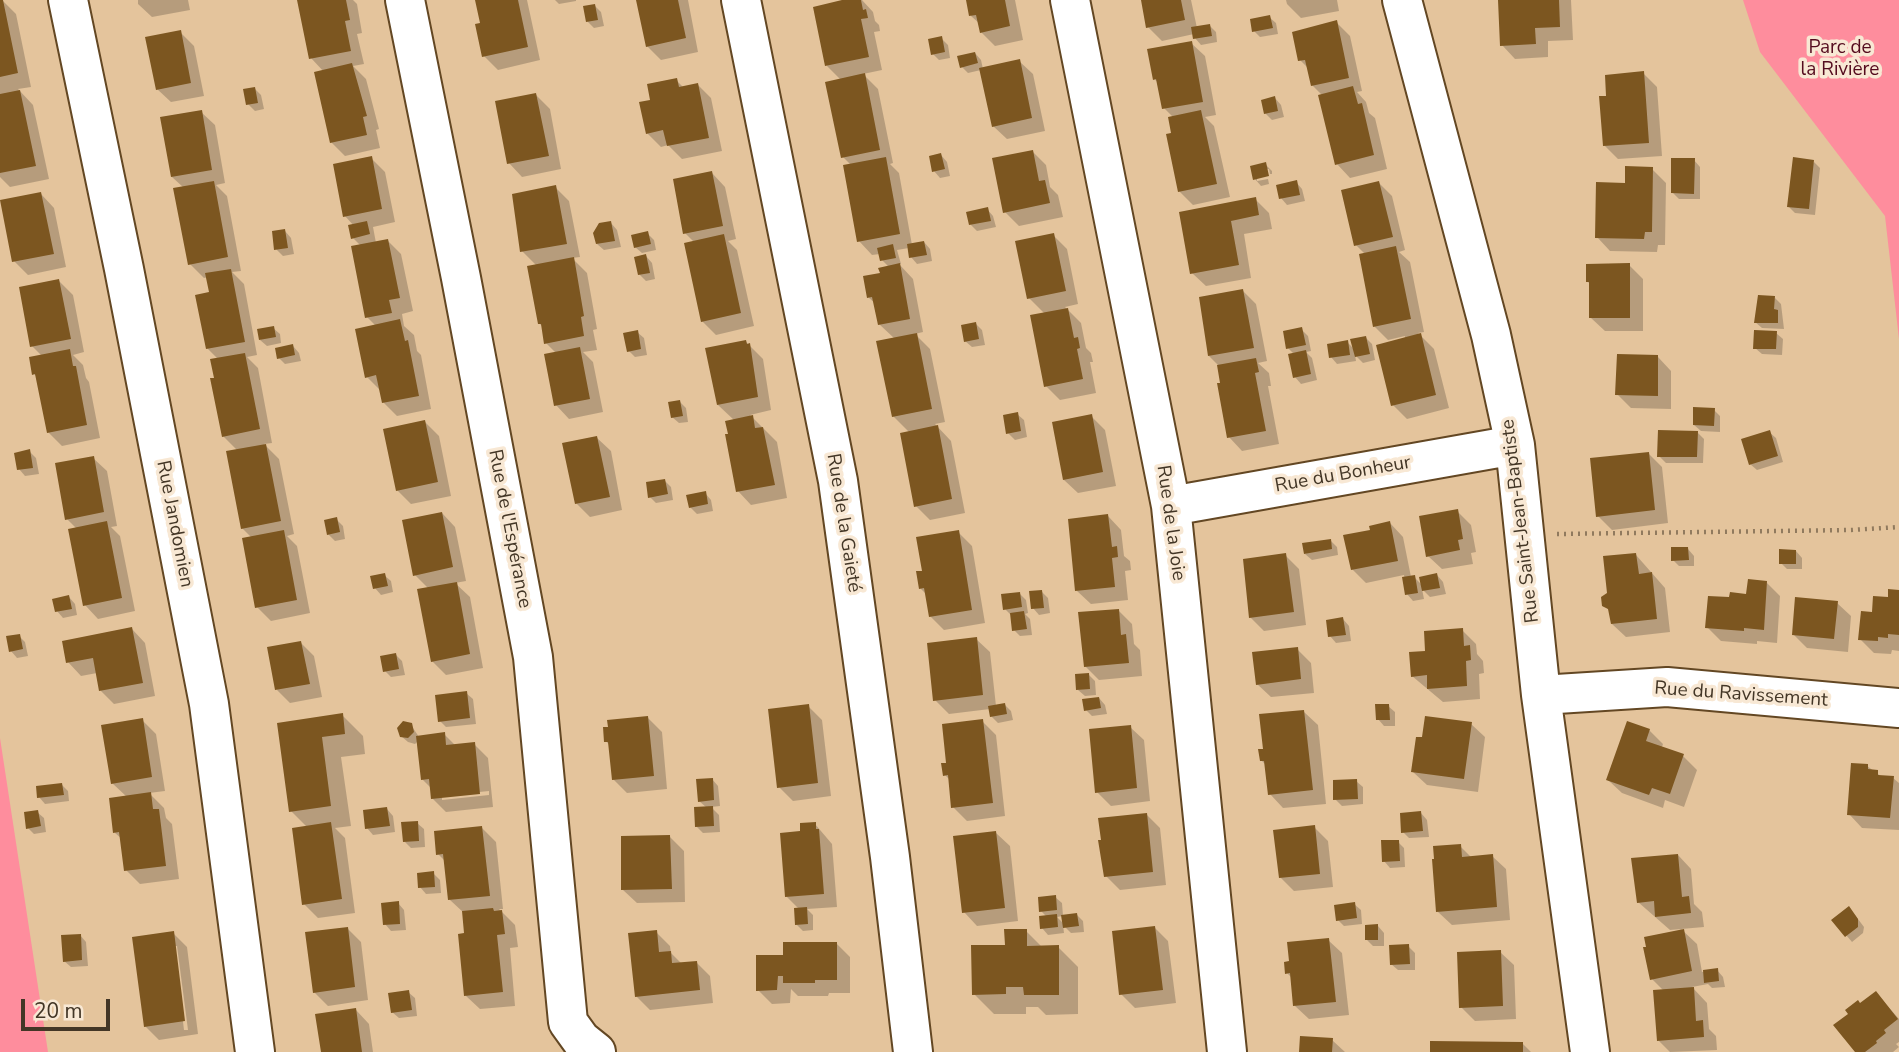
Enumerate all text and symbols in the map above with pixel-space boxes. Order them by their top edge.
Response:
park label: Parc de la Rivière [1801,37,1879,81]
street label: Rue Saint-Jean-Baptiste [1497,418,1545,624]
street label: Rue de l'Espérance [482,448,536,610]
street label: Rue de la Gaieté [821,452,865,594]
street label: Rue du Bonheur [1273,452,1413,498]
street label: Rue Jandomien [151,459,197,589]
street label: Rue de la Joie [1151,464,1189,582]
street label: Rue du Ravissement [1653,678,1829,712]
scale bar [24,986,114,1030]
text: 20 m [34,997,83,1025]

